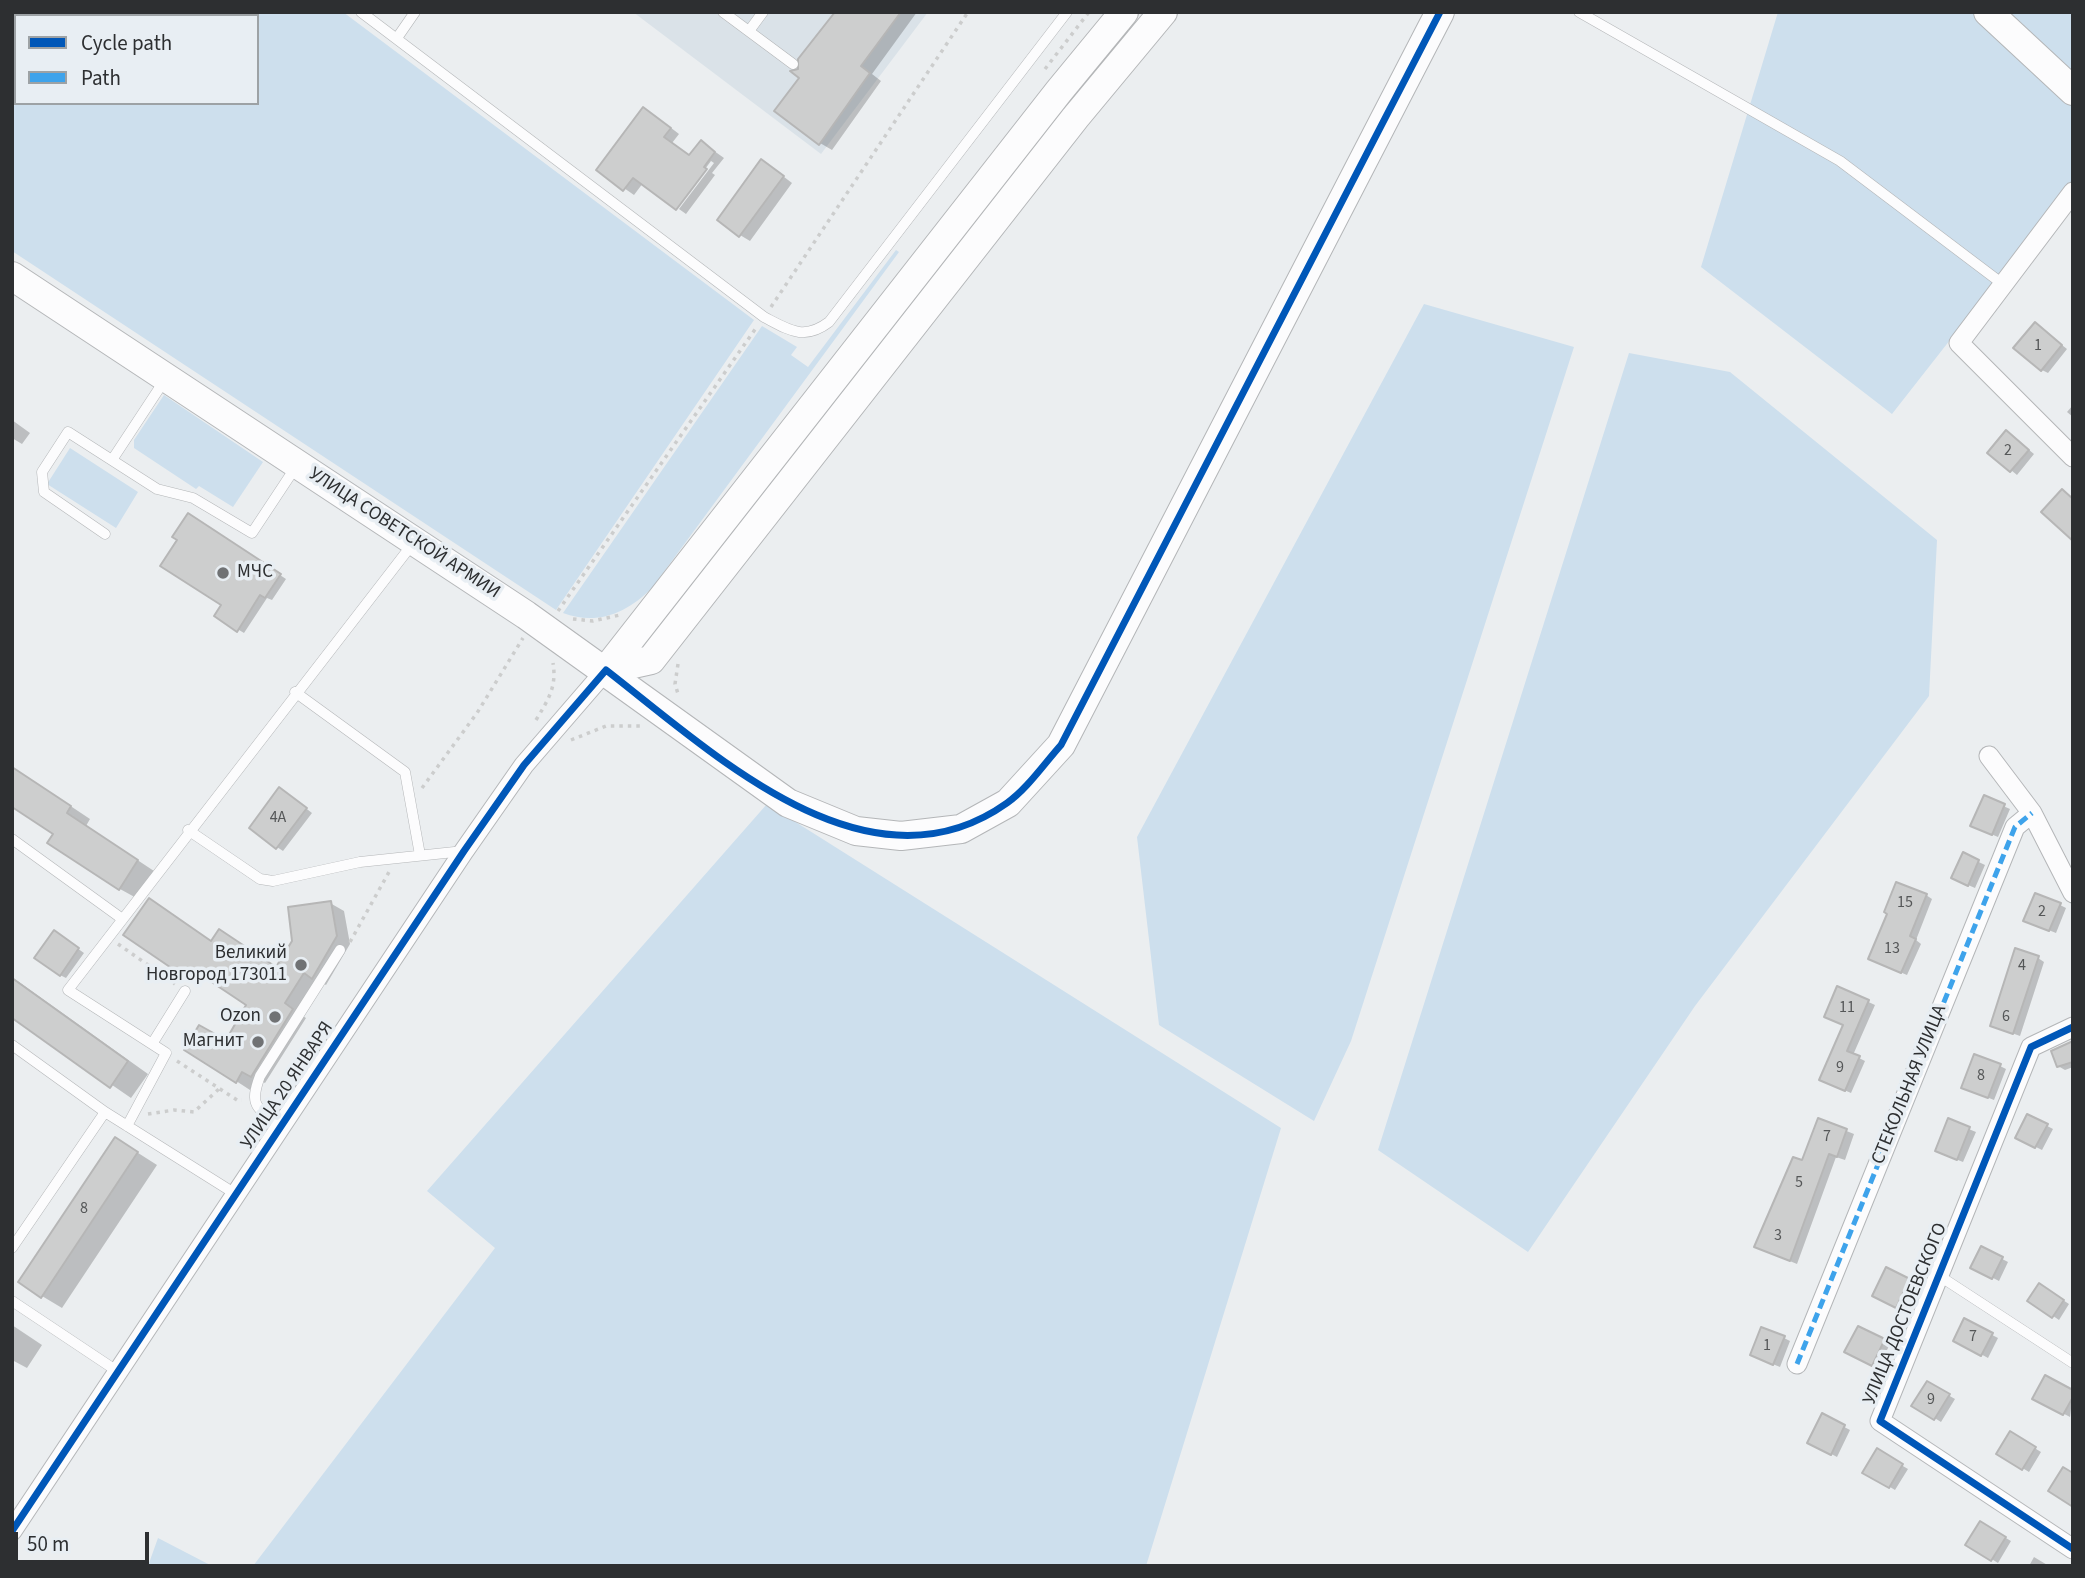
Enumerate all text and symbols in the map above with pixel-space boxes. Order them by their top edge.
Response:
legend [14,14,259,105]
text: Cycle path [81,28,172,58]
text: Path [81,63,121,93]
house number: 1 [2034,336,2042,356]
house number: 2 [2004,441,2012,461]
street label: УЛИЦА СОВЕТСКОЙ АРМИИ [304,464,504,604]
place label: МЧС [237,562,273,584]
marker: МЧС [215,565,231,581]
house number: 4А [270,808,286,828]
house number: 15 [1897,893,1913,913]
house number: 2 [2038,902,2046,922]
house number: 13 [1884,939,1900,959]
place label: Великий Новгород 173011 [146,943,287,987]
house number: 4 [2018,956,2026,976]
marker: Великий Новгород 173011 [293,957,309,973]
house number: 11 [1839,998,1855,1018]
street label: СТЕКОЛЬНАЯ УЛИЦА [1868,1002,1952,1168]
place label: Ozon [220,1006,261,1028]
house number: 6 [2002,1007,2010,1027]
marker: Ozon [267,1009,283,1025]
street label: УЛИЦА 20 ЯНВАРЯ [237,1018,339,1154]
place label: Магнит [183,1031,244,1053]
marker: Магнит [250,1034,266,1050]
house number: 9 [1836,1058,1844,1078]
house number: 8 [1977,1066,1985,1086]
house number: 7 [1823,1127,1831,1147]
house number: 5 [1795,1173,1803,1193]
house number: 8 [80,1199,88,1219]
street label: УЛИЦА ДОСТОЕВСКОГО [1859,1220,1953,1408]
house number: 3 [1774,1226,1782,1246]
house number: 7 [1969,1327,1977,1347]
house number: 1 [1763,1336,1771,1356]
house number: 9 [1927,1390,1935,1410]
scale bar [18,1518,152,1562]
text: 50 m [27,1529,69,1559]

